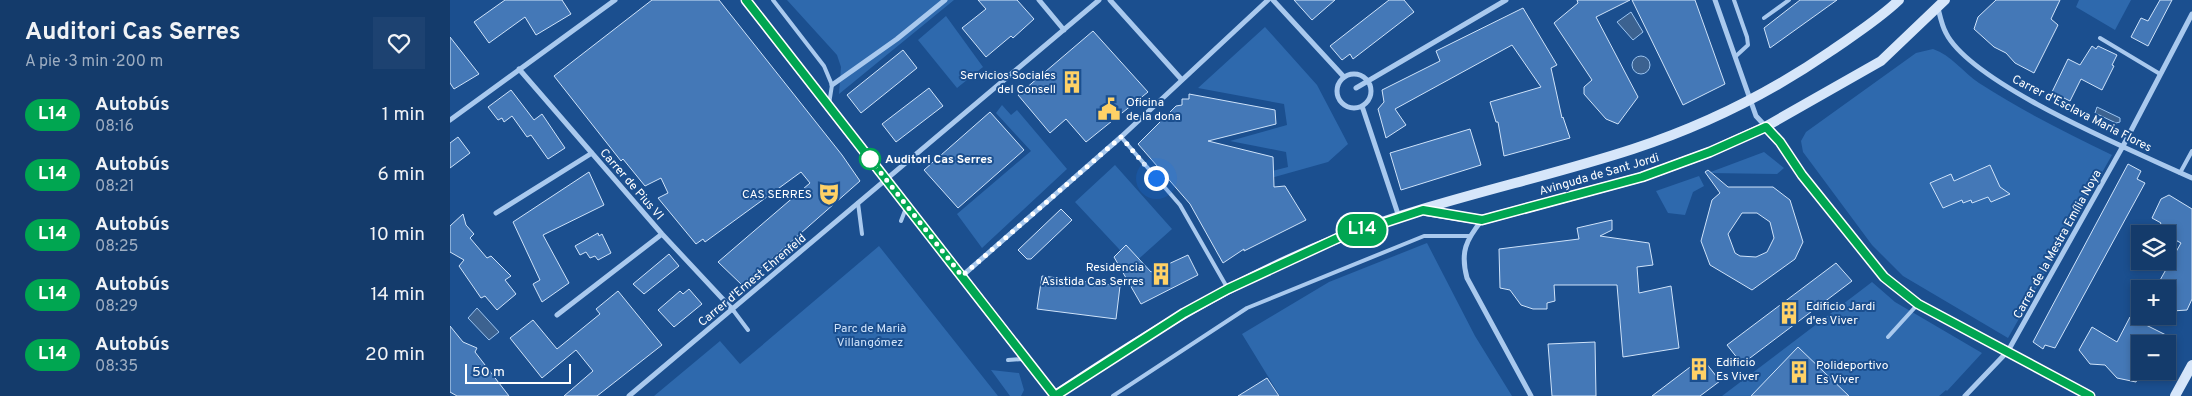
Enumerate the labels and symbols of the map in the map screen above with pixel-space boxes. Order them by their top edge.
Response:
place label: Servicios Sociales del Consell [960,68,1056,98]
building icon: Servicios Sociales del Consell [1059,69,1085,95]
street label: Carrer d'Esclava Maria Flores [2009,72,2154,156]
place label: Oficina de la dona [1126,95,1181,125]
public building icon: Oficina de la dona [1096,96,1122,122]
street label: Carrer de Pius VI [596,146,667,224]
marker: Auditori Cas Serres [859,148,881,170]
street label: Avinguda de Sant Jordi [1537,150,1661,200]
place label: Auditori Cas Serres [885,152,993,168]
your location [1144,166,1169,191]
street label: Carrer de la Mestra Emília Noya [2010,167,2106,322]
theatre icon: CAS SERRES [816,181,842,207]
place label: CAS SERRES [742,187,812,203]
line badge: L14 [1333,214,1391,246]
street label: Carrer d'Ernest Ehrenfeld [695,231,810,331]
place label: Residencia Asistida Cas Serres [1041,260,1144,290]
building icon: Residencia Asistida Cas Serres [1148,261,1174,287]
place label: Edificio Jardi d'es Viver [1806,299,1875,329]
building icon: Edificio Jardi d'es Viver [1776,300,1802,326]
park label: Parc de Marià Villangómez [834,321,906,351]
place label: Edificio Es Viver [1716,355,1759,385]
building icon: Edificio Es Viver [1686,356,1712,382]
place label: Polideportivo Es Viver [1816,358,1889,388]
building icon: Polideportivo Es Viver [1786,359,1812,385]
scale bar [465,361,571,384]

